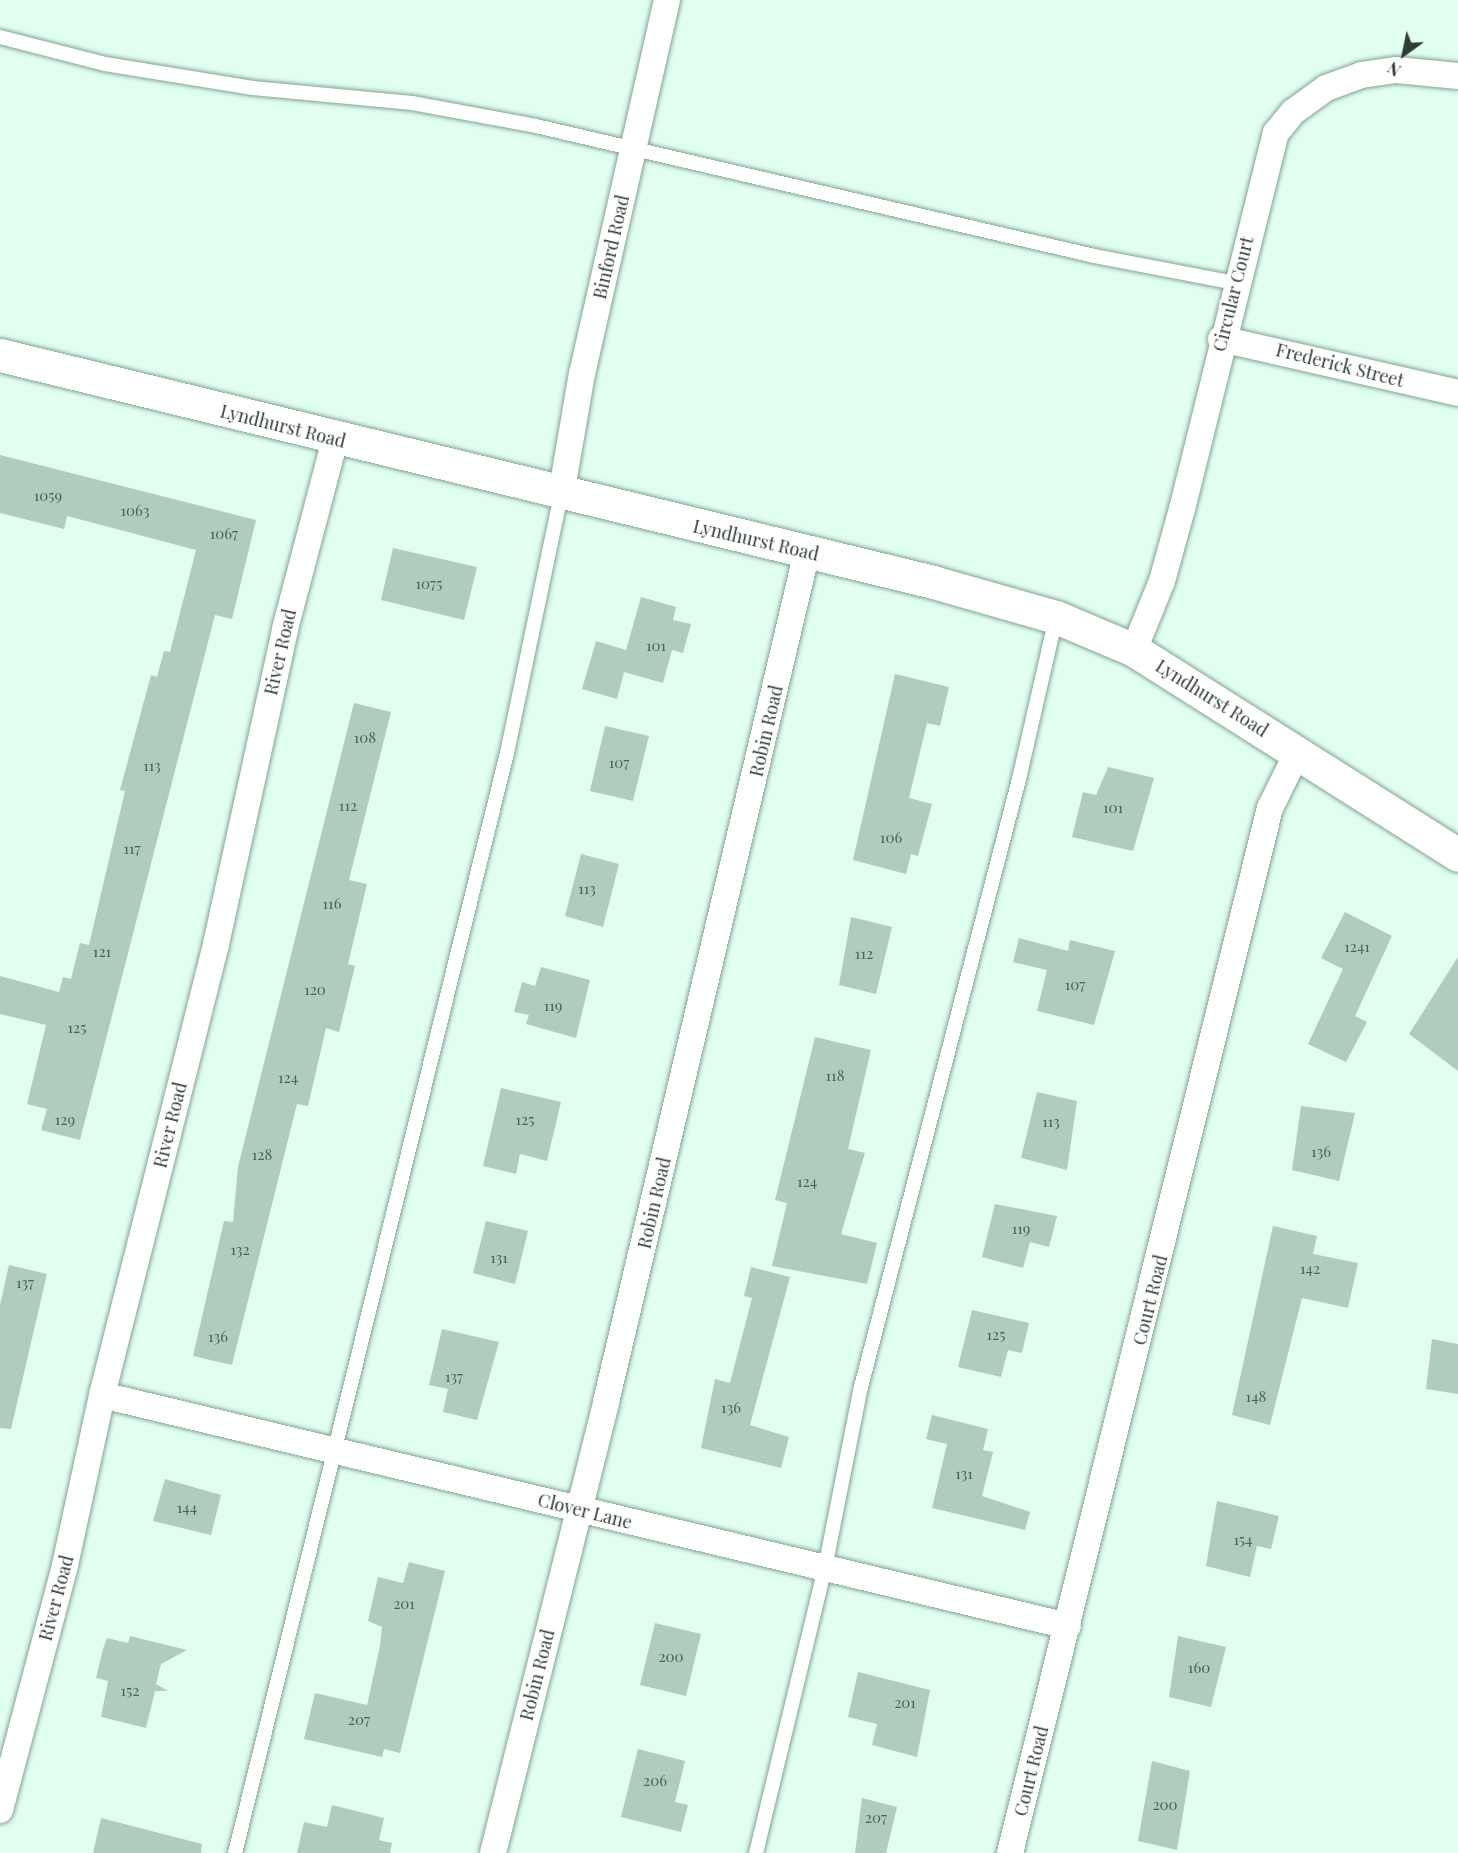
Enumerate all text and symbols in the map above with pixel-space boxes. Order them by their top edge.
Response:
north arrow [1374,24,1434,84]
text: N [1383,58,1404,81]
street label: Binford Road [589,193,633,301]
street label: Circular Court [1208,234,1258,354]
street label: Frederick Street [1274,339,1406,391]
street label: Lyndhurst Road [218,400,348,452]
house number: 1059 [34,487,62,505]
house number: 1063 [120,502,150,520]
street label: Lyndhurst Road [691,515,821,565]
house number: 1067 [210,525,238,543]
house number: 1075 [416,575,442,593]
street label: River Road [260,607,300,697]
house number: 101 [646,637,666,655]
street label: Lyndhurst Road [1152,655,1272,741]
street label: Robin Road [745,683,787,779]
house number: 108 [354,729,376,747]
house number: 107 [609,754,629,772]
house number: 113 [143,757,161,775]
house number: 112 [339,797,357,815]
house number: 101 [1103,799,1123,817]
house number: 106 [880,829,902,847]
house number: 117 [123,840,141,858]
house number: 113 [578,880,596,898]
house number: 116 [323,895,341,913]
house number: 1241 [1344,938,1370,956]
house number: 121 [93,943,111,961]
house number: 112 [855,945,873,963]
house number: 107 [1065,976,1085,994]
house number: 120 [304,981,326,999]
house number: 119 [544,997,562,1015]
house number: 125 [68,1019,86,1037]
house number: 118 [826,1067,844,1085]
house number: 124 [278,1069,298,1087]
street label: River Road [149,1080,191,1170]
house number: 129 [55,1111,75,1129]
house number: 125 [516,1111,534,1129]
house number: 113 [1042,1113,1060,1131]
house number: 136 [1311,1143,1331,1161]
house number: 128 [252,1146,272,1164]
street label: Robin Road [633,1155,675,1251]
house number: 124 [797,1173,817,1191]
house number: 119 [1012,1220,1030,1238]
house number: 132 [230,1241,250,1259]
house number: 131 [490,1249,508,1267]
street label: Court Road [1128,1253,1172,1347]
house number: 142 [1300,1260,1320,1278]
house number: 137 [16,1274,34,1292]
house number: 125 [987,1326,1005,1344]
house number: 136 [208,1328,228,1346]
house number: 137 [445,1368,463,1386]
house number: 148 [1246,1388,1266,1406]
house number: 136 [721,1399,741,1417]
house number: 131 [955,1465,973,1483]
street label: Clover Lane [535,1489,635,1533]
house number: 144 [177,1499,197,1517]
house number: 154 [1233,1531,1253,1549]
street label: River Road [34,1553,78,1643]
house number: 201 [393,1595,415,1613]
street label: Robin Road [515,1627,559,1723]
house number: 200 [658,1648,684,1666]
house number: 160 [1188,1659,1210,1677]
house number: 152 [121,1682,139,1700]
house number: 201 [894,1694,916,1712]
house number: 207 [348,1711,370,1729]
street label: Court Road [1009,1724,1053,1818]
house number: 206 [643,1772,667,1790]
house number: 200 [1152,1796,1178,1814]
house number: 207 [865,1809,887,1827]

